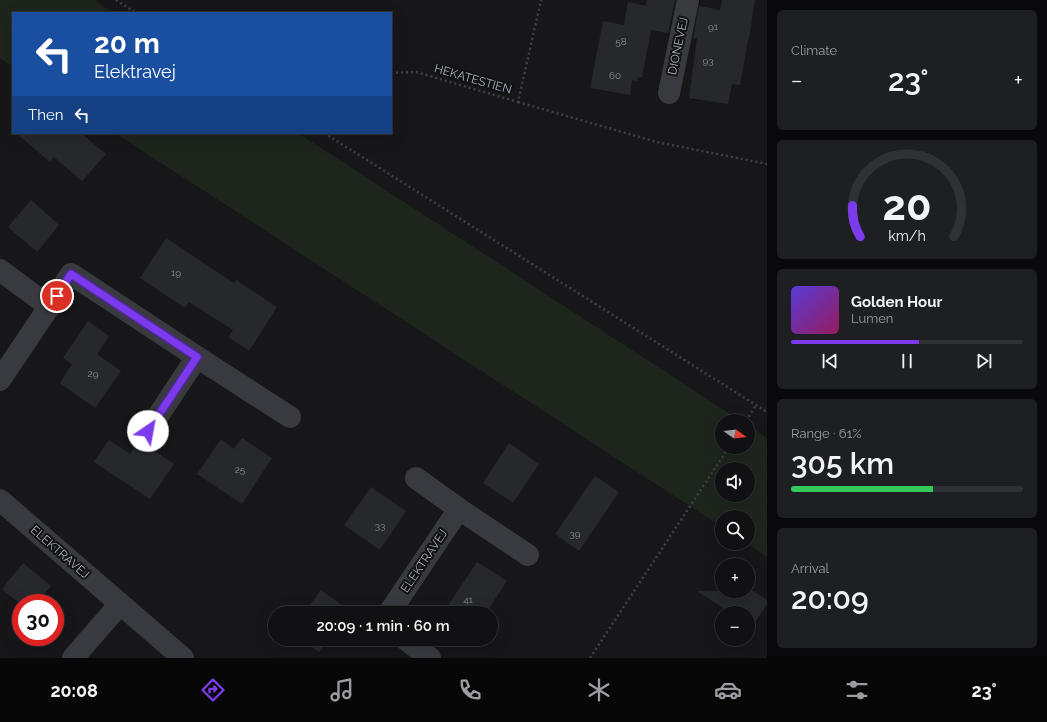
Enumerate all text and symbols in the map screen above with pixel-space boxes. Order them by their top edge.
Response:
street label: DIONEVEJ [665,16,691,76]
house number: 91 [708,21,719,32]
text: 20 m [94,27,160,60]
icon: left [28,28,80,80]
house number: 58 [615,36,627,47]
text: Climate [791,43,837,58]
house number: 93 [702,55,714,66]
text: Elektravej [94,61,176,82]
street label: HEKATESTIEN [433,61,513,97]
text: 23° [888,63,929,98]
text: − [791,67,803,93]
text: + [1014,67,1023,93]
house number: 60 [609,70,621,81]
icon: left [71,104,93,126]
text: Then [28,106,63,124]
text: 20 [883,181,931,230]
text: km/h [888,228,926,244]
house number: 19 [171,267,181,278]
pin [40,279,74,313]
icon: arrive [46,285,68,307]
text: Golden Hour [851,293,942,311]
text: Lumen [851,311,893,326]
icon: previous [819,350,841,372]
icon: pause [896,350,918,372]
icon: next [973,350,995,372]
house number: 29 [87,368,99,379]
position arrow [127,410,169,452]
north arrow [715,414,755,454]
map controls [715,414,755,646]
text: Range · 61% [791,426,862,441]
text: 305 km [791,446,894,481]
button: sound [715,462,755,502]
house number: 25 [235,464,246,475]
button: search [715,510,755,550]
house number: 33 [375,520,385,531]
street label: ELEKTRAVEJ [28,523,92,581]
street label: ELEKTRAVEJ [398,527,450,595]
house number: 39 [569,528,581,539]
button: + [715,558,755,598]
text: Arrival [791,561,829,576]
text: 20:09 [791,581,869,616]
speed limit sign: 30 [12,594,64,646]
house number: 41 [463,594,474,605]
button: − [715,606,755,646]
text: 20:09 · 1 min · 60 m [316,617,450,635]
icon: directions [199,676,227,704]
icon: music [328,676,356,704]
icon: phone [456,676,484,704]
icon: climate [585,676,613,704]
icon: car [714,676,742,704]
icon: filters [843,676,871,704]
text: 20:08 [50,680,98,701]
text: 23° [972,680,997,701]

